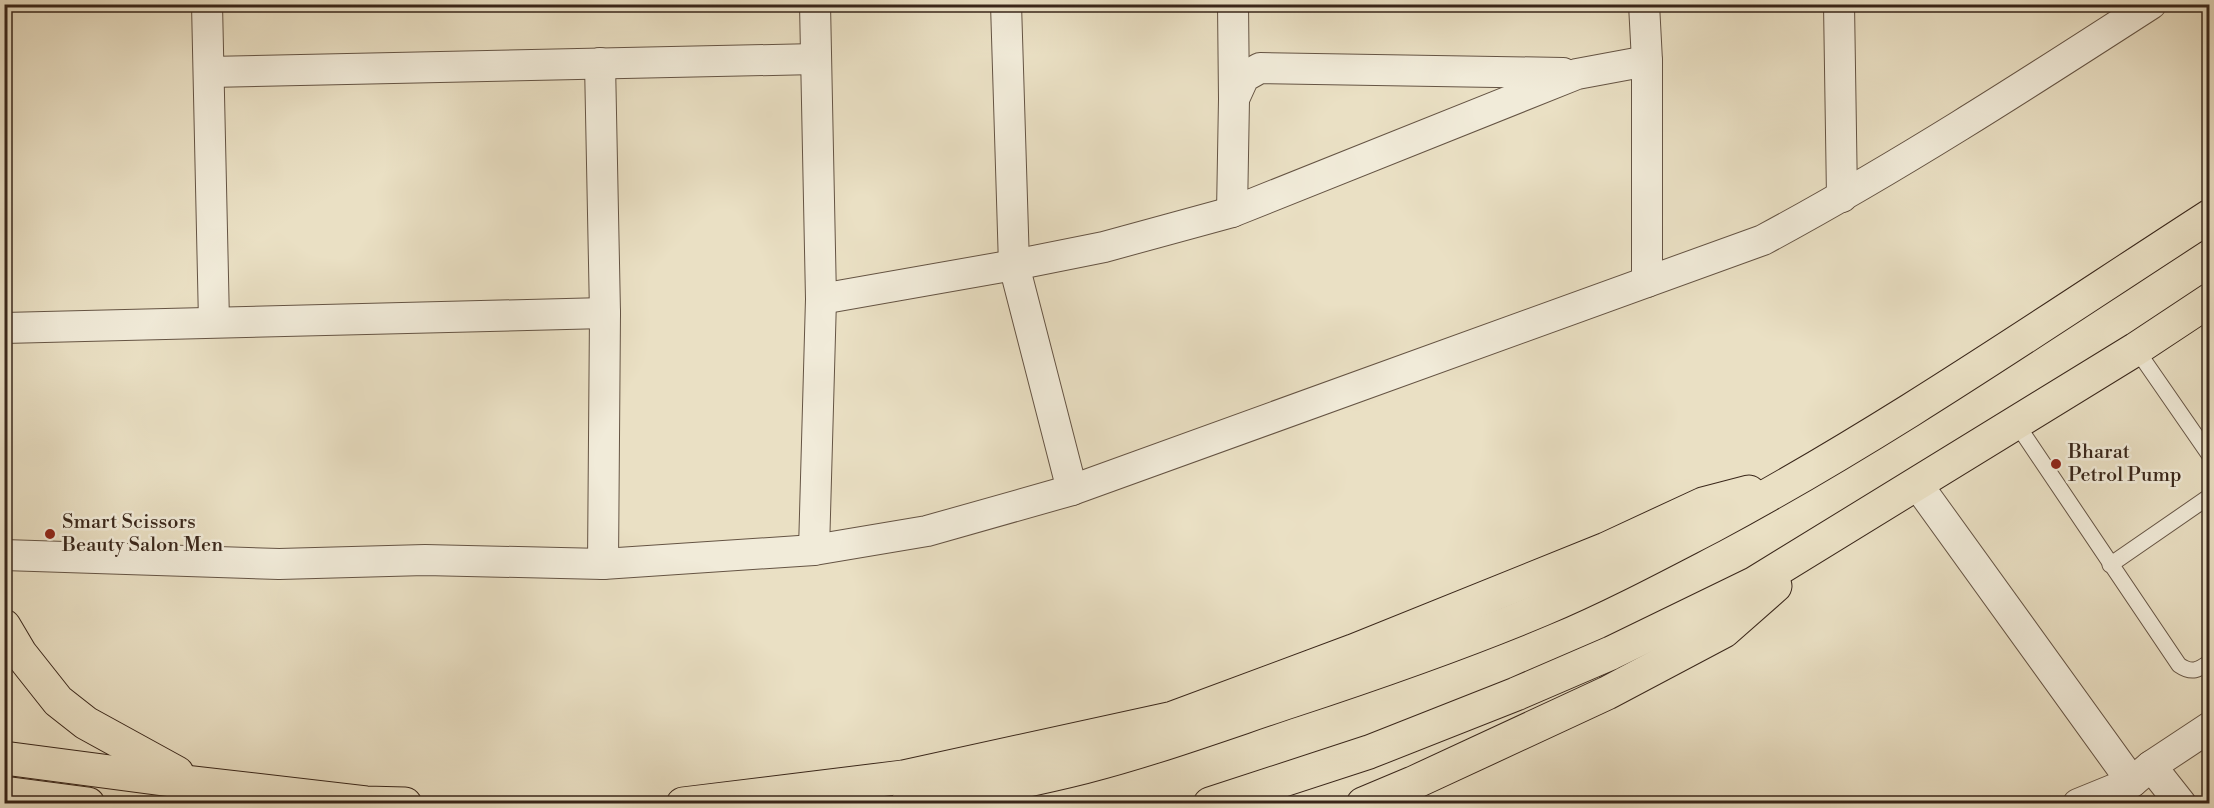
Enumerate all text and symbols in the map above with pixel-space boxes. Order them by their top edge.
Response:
place label: Bharat Petrol Pump [2067,440,2182,488]
marker: Bharat Petrol Pump [2049,457,2063,471]
place label: Smart Scissors Beauty Salon Men [61,510,223,558]
marker: Smart Scissors Beauty Salon Men [43,527,57,541]

